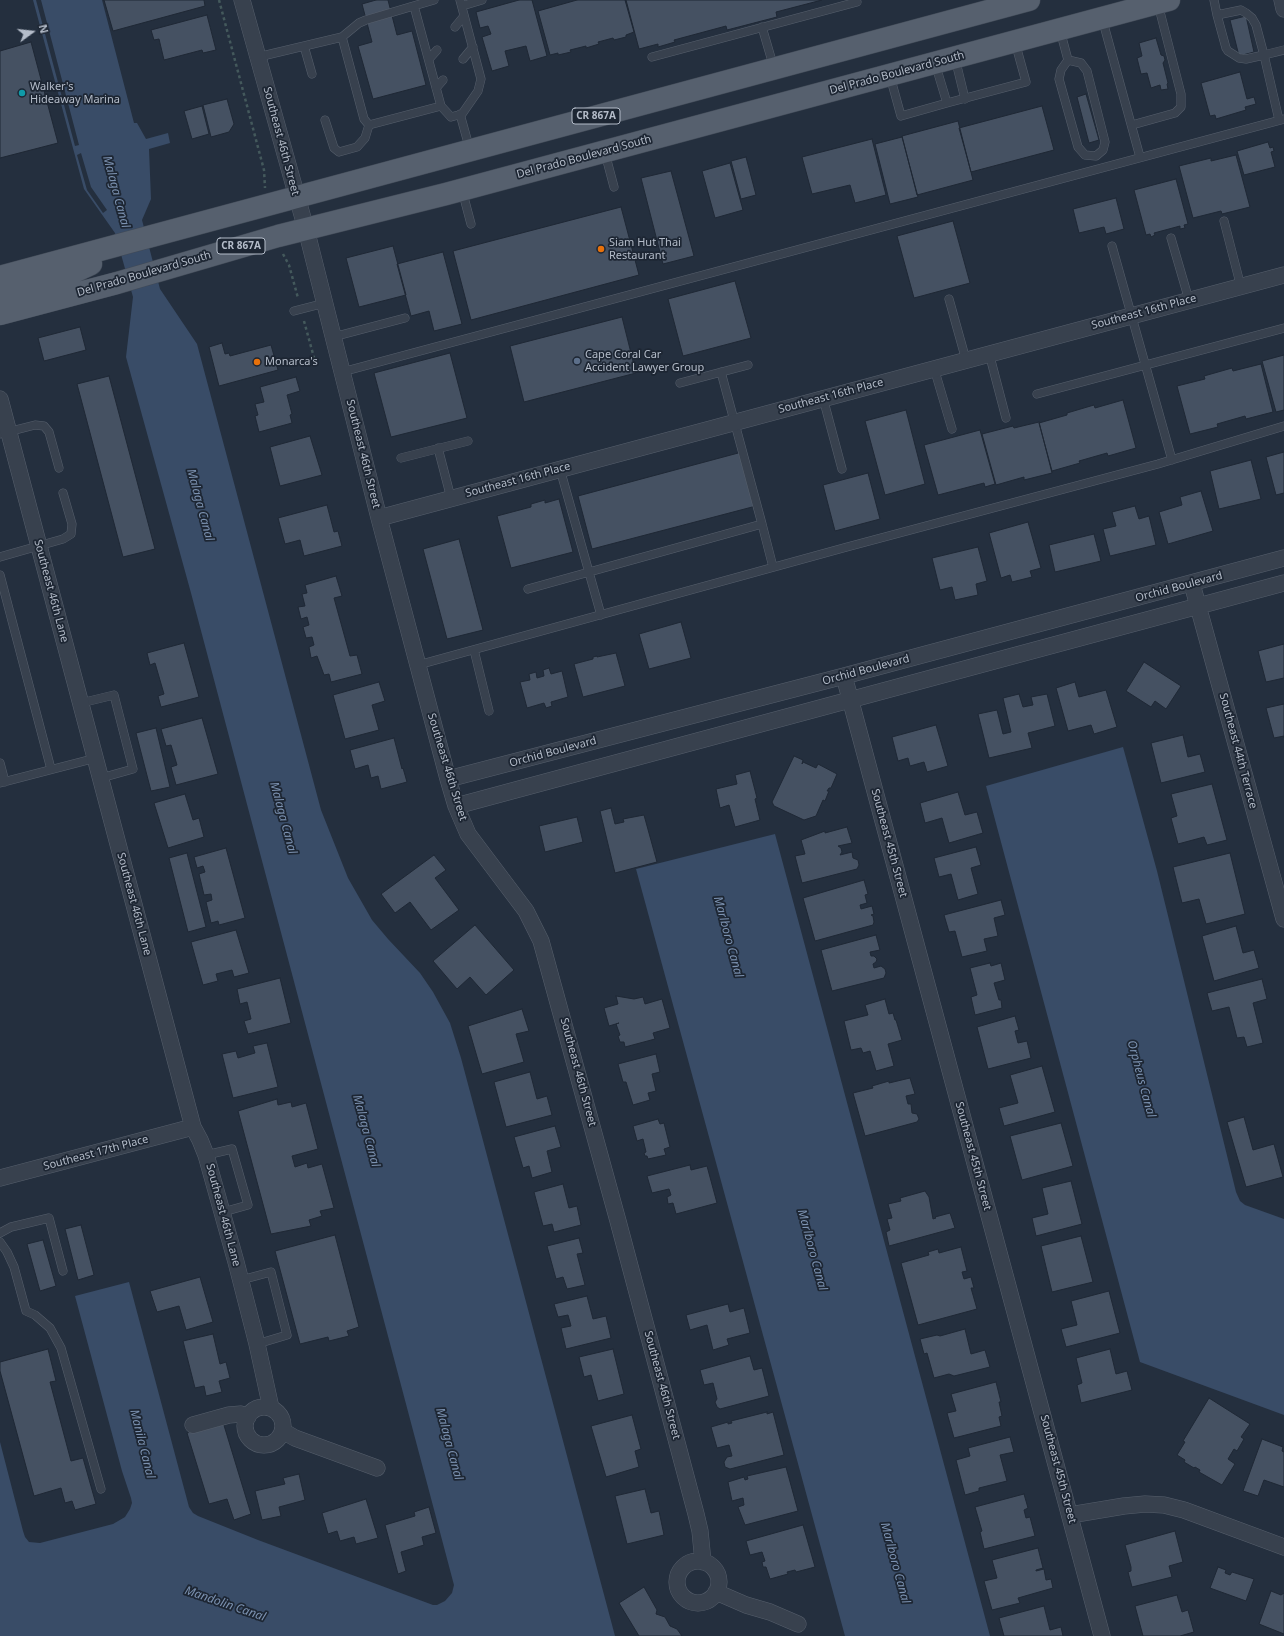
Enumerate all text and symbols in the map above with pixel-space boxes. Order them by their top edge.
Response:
north arrow [12,12,52,52]
text: N [36,22,52,35]
street label: Del Prado Boulevard South [828,49,966,97]
place label: Walker's Hideaway Marina [30,80,120,106]
street label: Southeast 46th Street [260,85,302,197]
marker: Walker's Hideaway Marina [17,88,27,98]
road number: CR 867A [572,108,620,124]
street label: Del Prado Boulevard South [515,133,653,181]
water label: Malaga Canal [99,154,133,230]
place label: Siam Hut Thai Restaurant [609,236,681,262]
road number: CR 867A [217,238,265,254]
marker: Siam Hut Thai Restaurant [596,244,606,254]
street label: Del Prado Boulevard South [75,249,213,299]
street label: Southeast 16th Place [1090,292,1198,332]
place label: Cape Coral Car Accident Lawyer Group [585,348,704,374]
place label: Monarca's [265,355,318,369]
marker: Cape Coral Car Accident Lawyer Group [572,356,582,366]
marker: Monarca's [252,357,262,367]
street label: Southeast 16th Place [777,376,885,416]
street label: Southeast 46th Street [343,398,383,510]
street label: Southeast 16th Place [464,460,572,500]
water label: Malaga Canal [183,467,217,543]
street label: Southeast 46th Lane [31,538,71,644]
street label: Orchid Boulevard [1134,569,1224,605]
street label: Orchid Boulevard [821,652,911,688]
street label: Southeast 44th Terrace [1216,692,1260,810]
street label: Southeast 46th Street [424,712,470,822]
street label: Orchid Boulevard [508,734,598,770]
water label: Malaga Canal [266,780,300,856]
street label: Southeast 45th Street [868,787,910,899]
street label: Southeast 46th Lane [114,851,154,957]
water label: Marlboro Canal [710,895,746,979]
street label: Southeast 46th Street [557,1016,599,1128]
water label: Orpheus Canal [1124,1039,1158,1119]
water label: Malaga Canal [349,1093,383,1169]
street label: Southeast 45th Street [952,1100,994,1212]
street label: Southeast 17th Place [42,1133,150,1173]
street label: Southeast 46th Lane [203,1162,243,1268]
water label: Marlboro Canal [794,1208,830,1292]
street label: Southeast 46th Street [641,1329,683,1441]
water label: Malaga Canal [432,1406,466,1482]
water label: Manila Canal [126,1408,158,1480]
street label: Southeast 45th Street [1037,1413,1079,1525]
water label: Marlboro Canal [877,1521,913,1605]
water label: Mandolin Canal [183,1583,267,1625]

